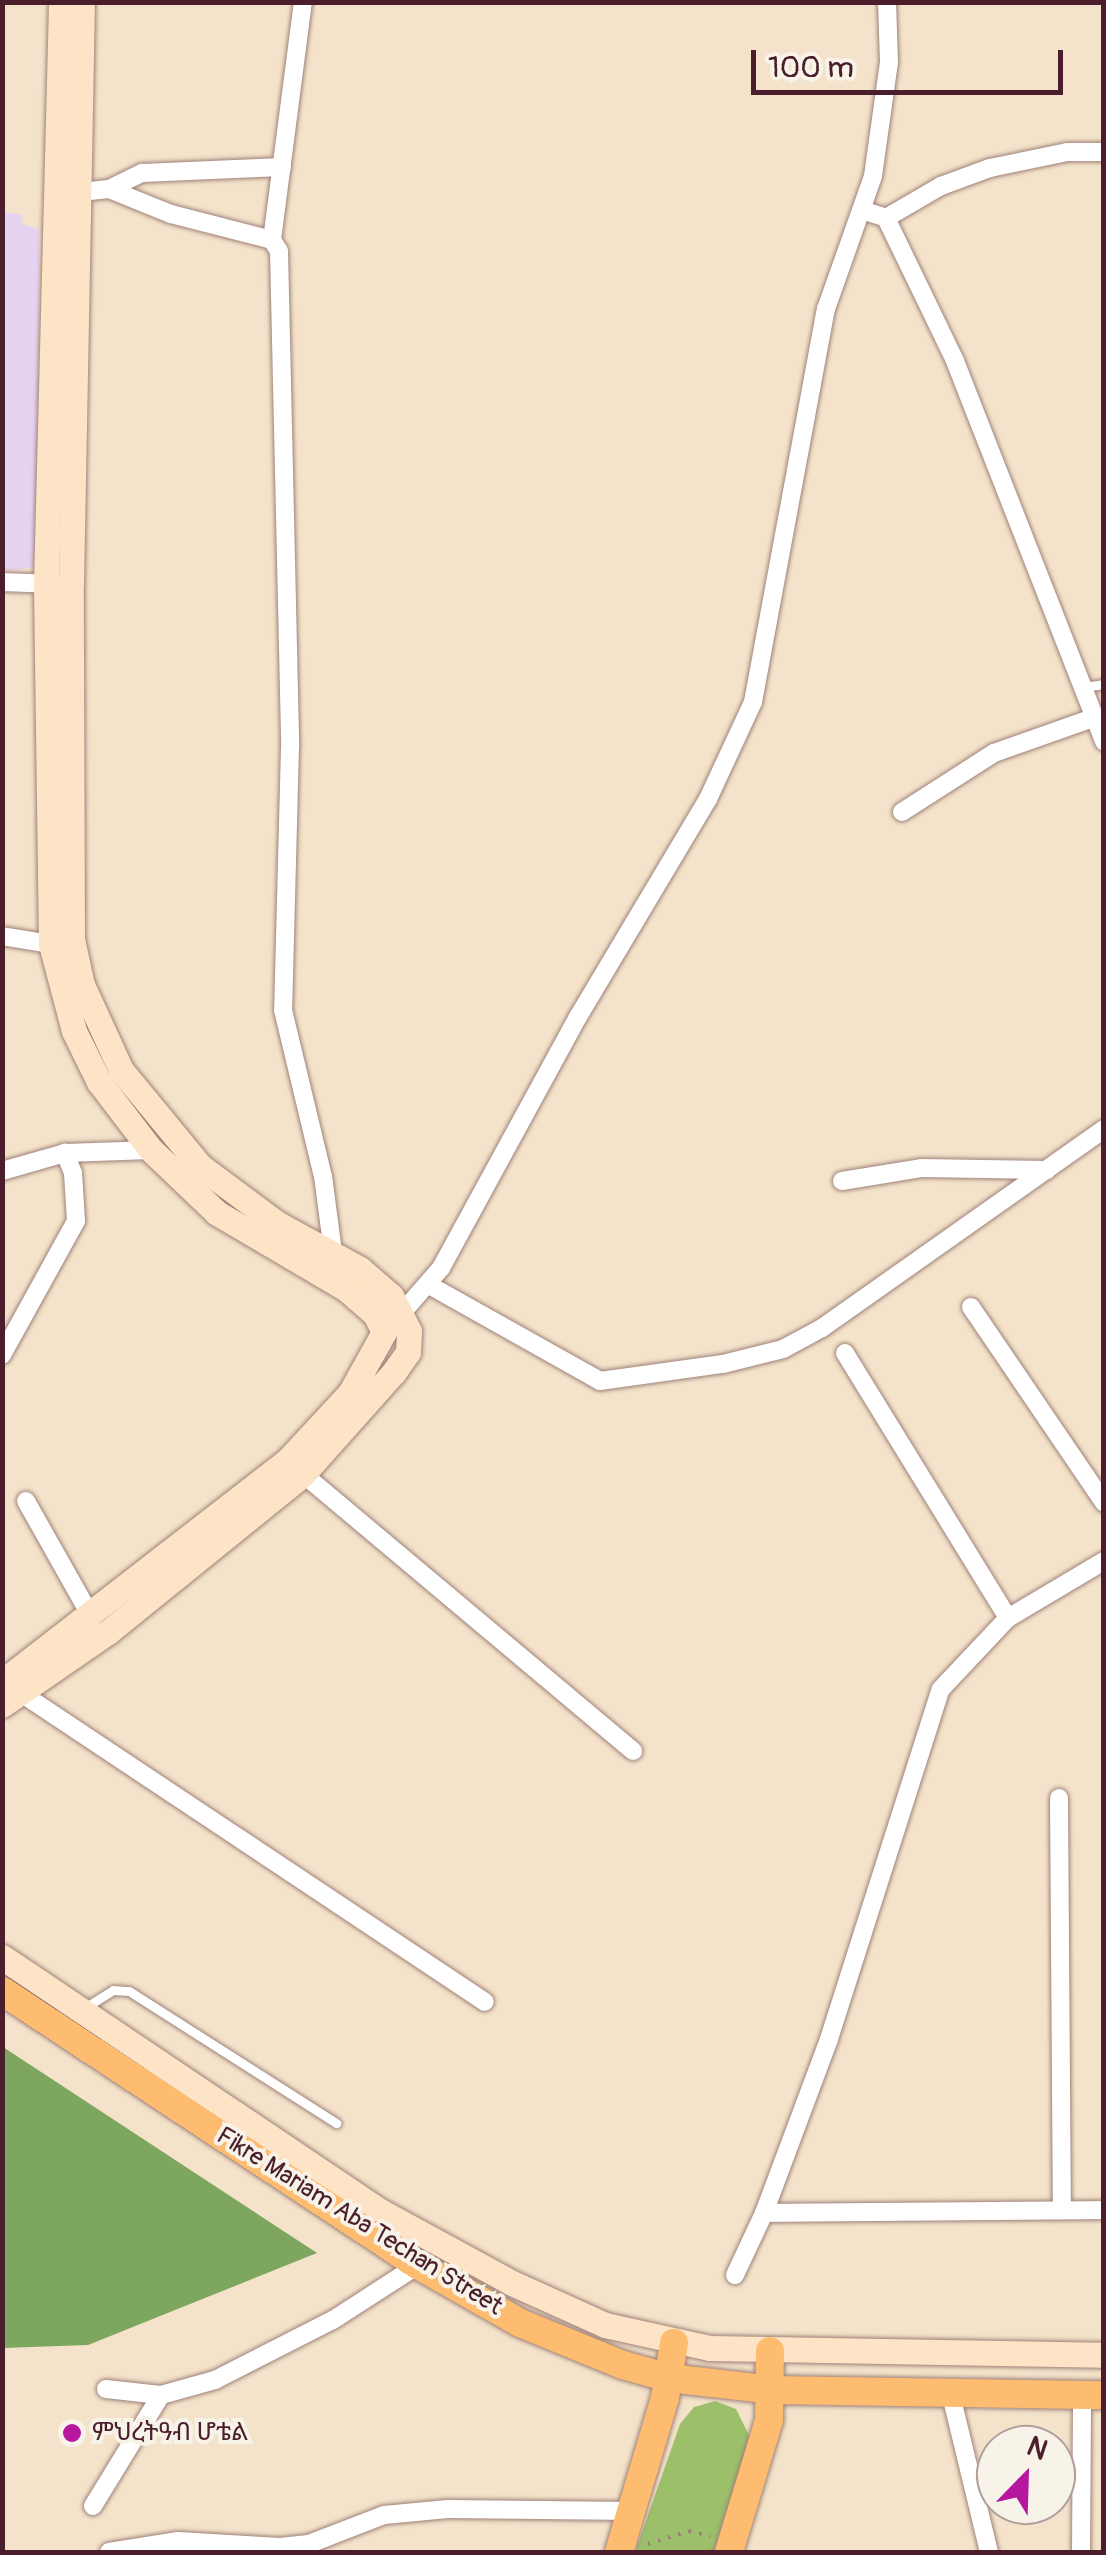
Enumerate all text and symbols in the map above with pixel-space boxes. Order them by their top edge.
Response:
scale bar [756,30,1068,92]
text: 100 m [768,49,854,86]
street label: Fikre Mariam Aba Techan Street [211,2122,507,2322]
place label: ምህረትዓብ ሆቴል [92,2418,248,2448]
marker: ምህረትዓብ ሆቴል [61,2422,83,2444]
north arrow [976,2425,1076,2525]
text: N [1022,2429,1053,2469]

